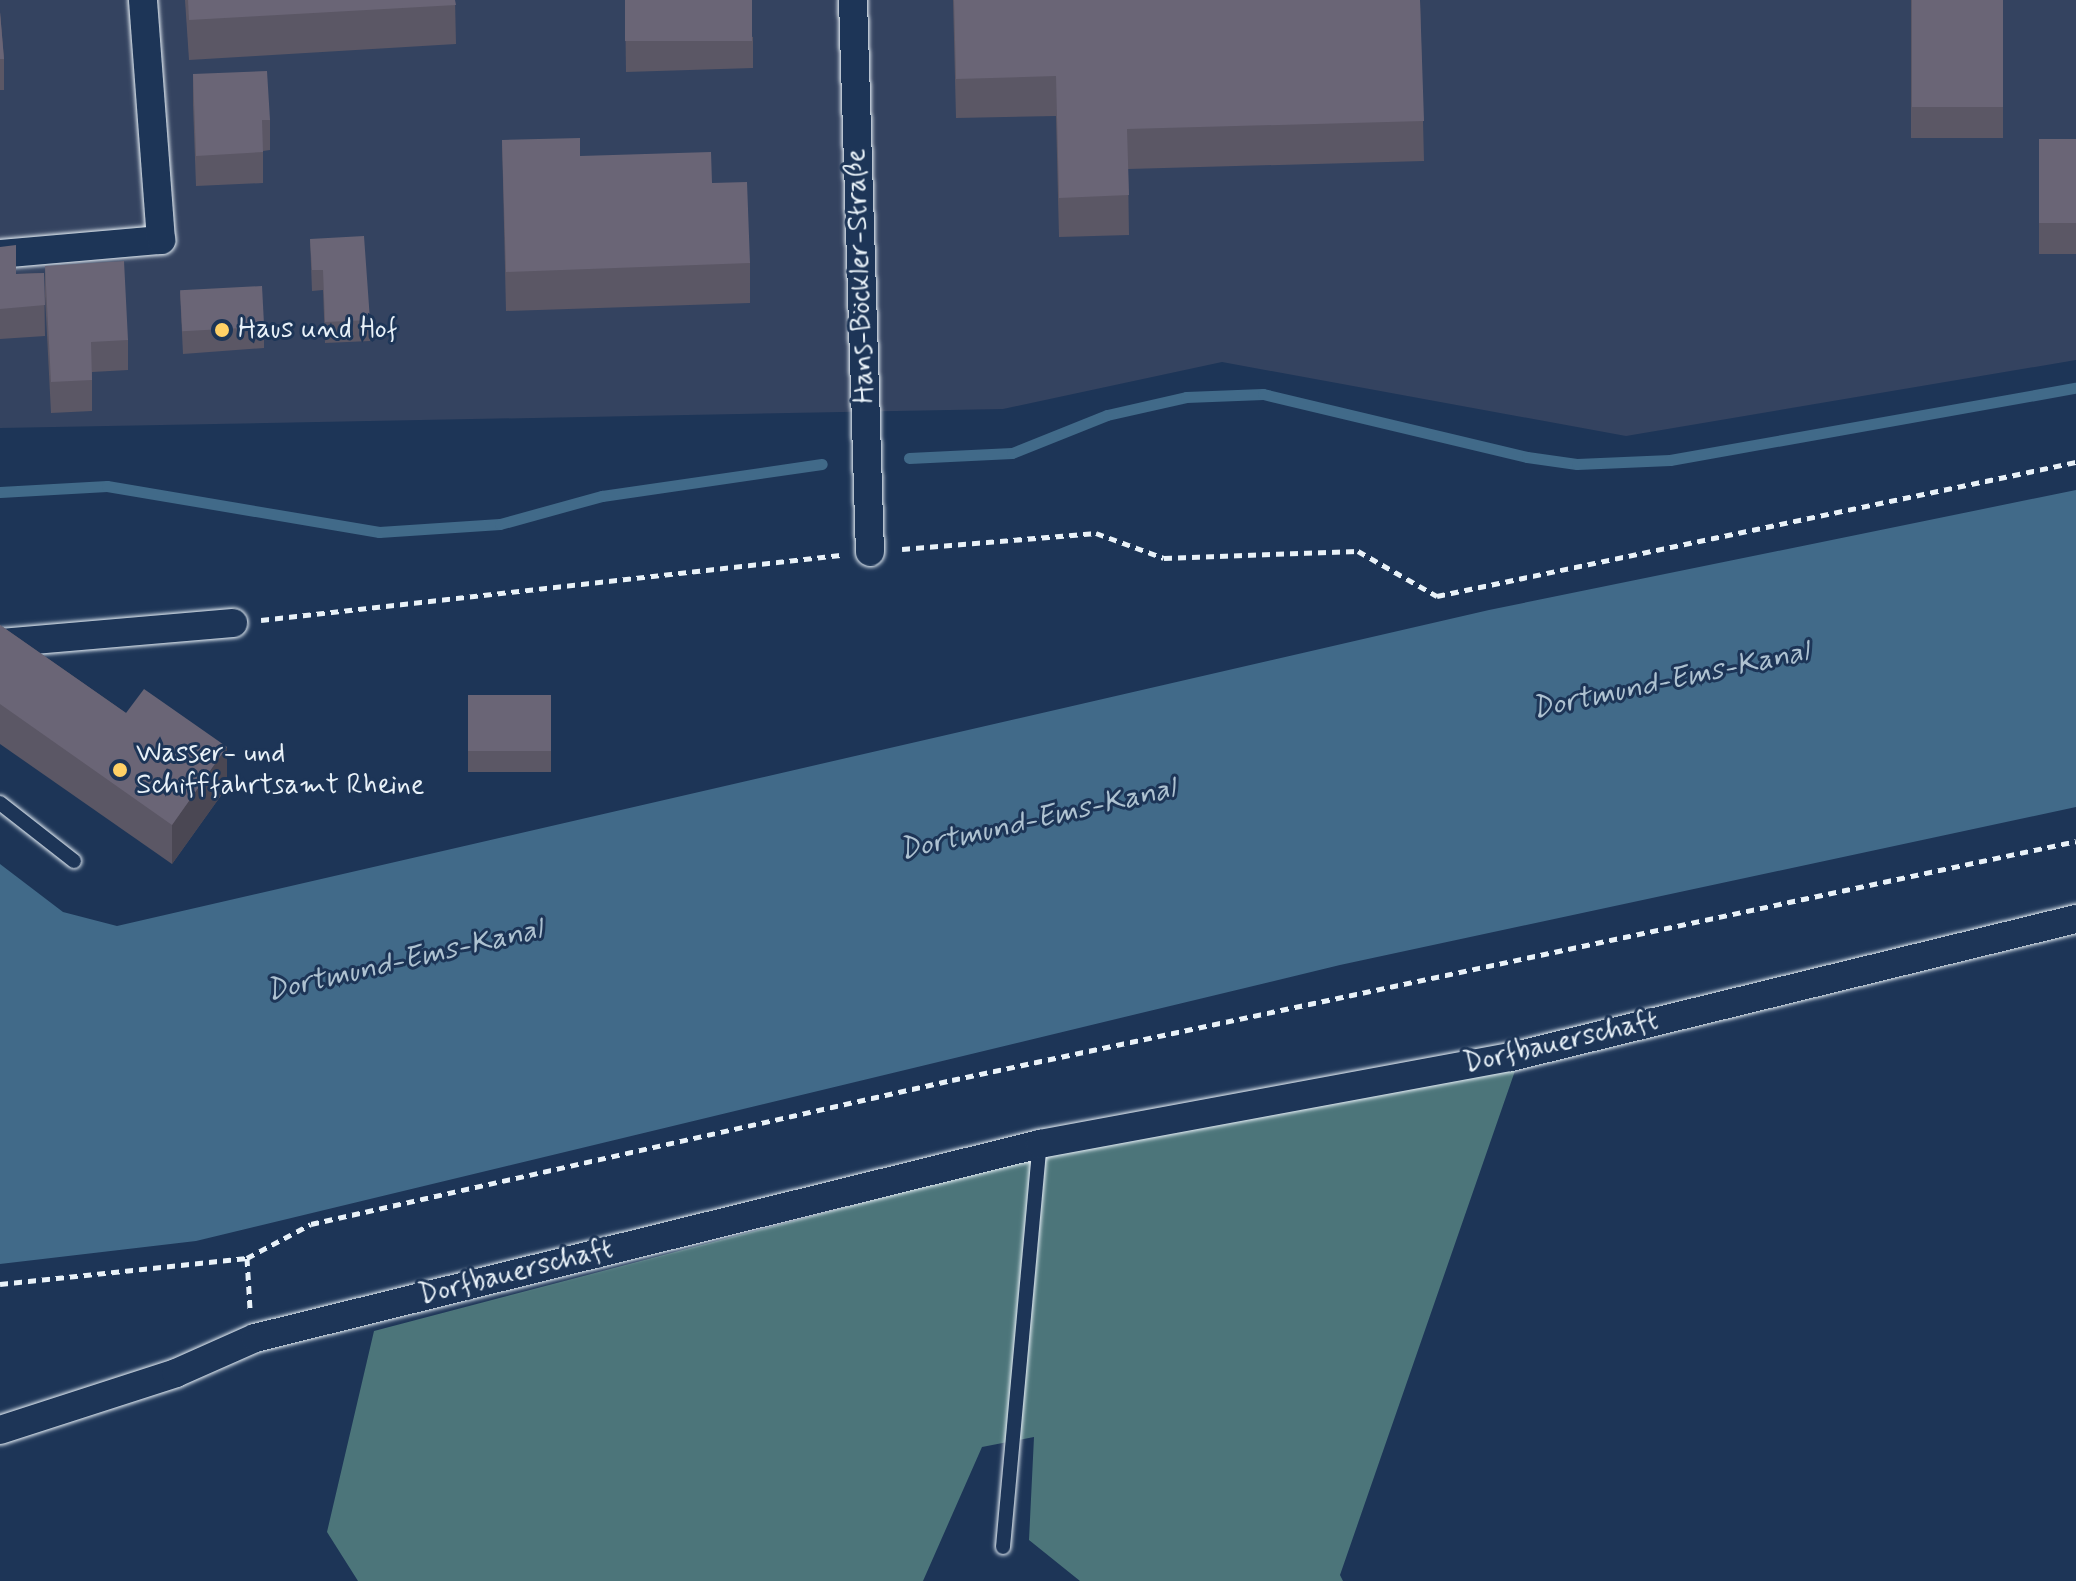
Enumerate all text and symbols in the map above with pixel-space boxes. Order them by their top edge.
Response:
street label: Hans-Böckler-Straße [840,148,882,404]
place label: Haus und Hof [238,313,393,347]
marker: Haus und Hof [213,321,231,339]
water label: Dortmund-Ems-Kanal [1528,634,1812,728]
place label: Wasser- und Schifffahrtsamt Rheine [136,737,425,803]
marker: Wasser- und Schifffahrtsamt Rheine [111,761,129,779]
water label: Dortmund-Ems-Kanal [895,771,1179,869]
water label: Dortmund-Ems-Kanal [262,912,546,1010]
street label: Dorfbauerschaft [1460,1004,1662,1082]
street label: Dorfbauerschaft [415,1233,617,1313]

